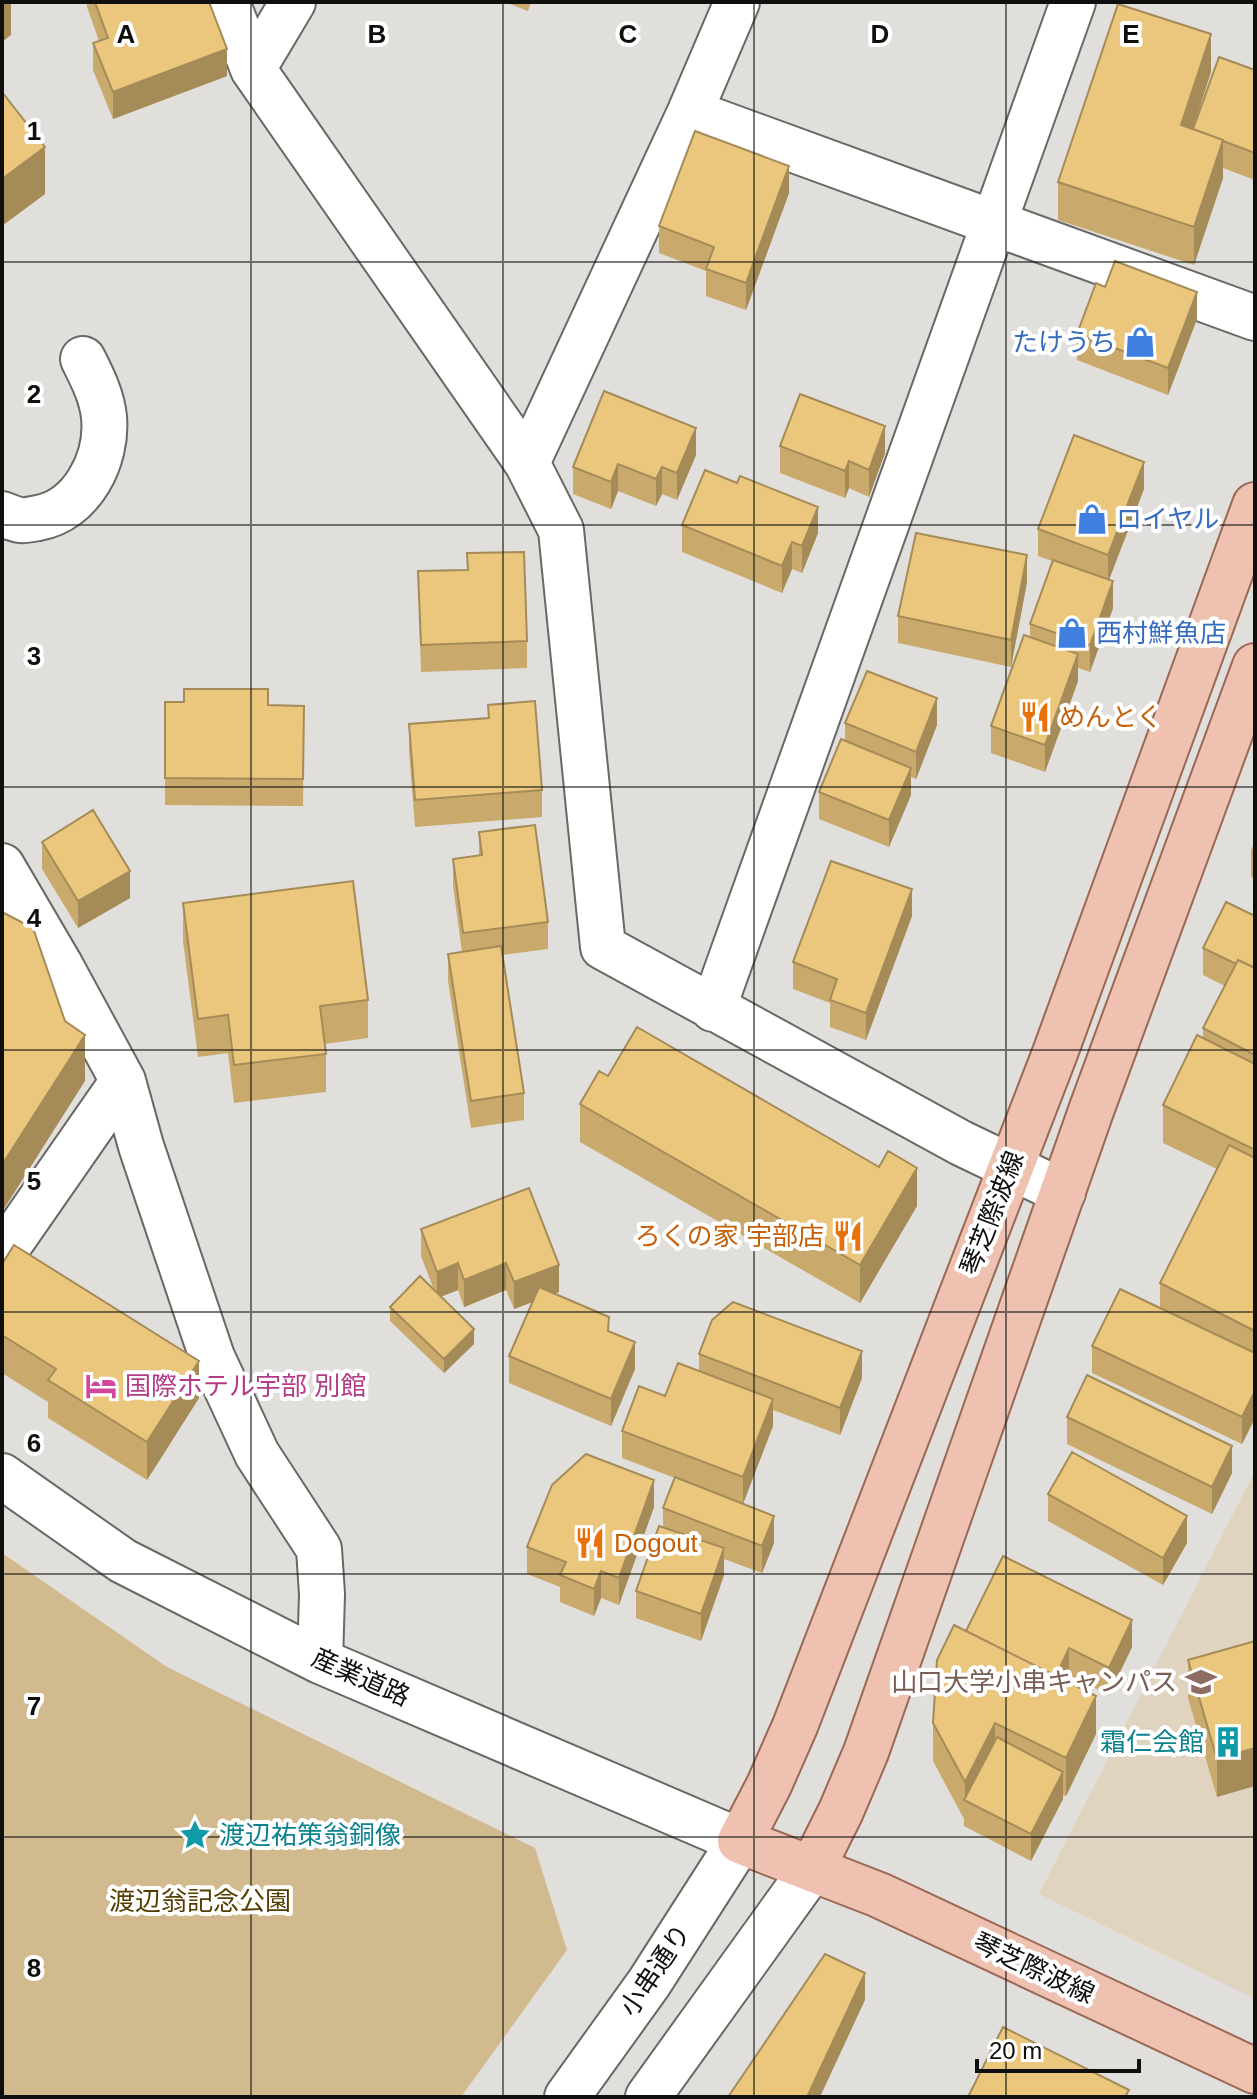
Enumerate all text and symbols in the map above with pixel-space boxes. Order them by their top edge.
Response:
text: A [117,19,136,49]
text: B [368,19,386,49]
text: C [619,19,638,49]
text: D [871,19,889,49]
text: E [1122,19,1140,49]
text: 1 [27,116,41,146]
shop icon: たけうち [1123,325,1157,359]
place label: たけうち [1012,327,1116,357]
text: 2 [27,379,41,409]
shop icon: ロイヤル [1075,502,1109,536]
place label: ロイヤル [1116,504,1219,534]
shop icon: 西村鮮魚店 [1055,616,1089,650]
place label: 西村鮮魚店 [1096,618,1226,648]
text: 3 [27,641,41,671]
restaurant icon: めんとく [1018,700,1052,734]
place label: めんとく [1059,702,1162,732]
text: 4 [27,903,42,933]
street label: 琴芝際波線 [955,1147,1029,1279]
text: 5 [27,1166,41,1196]
restaurant icon: ろくの家 宇部店 [831,1219,865,1253]
place label: ろくの家 宇部店 [635,1221,824,1251]
hotel icon: 国際ホテル宇部 別館 [84,1369,118,1403]
place label: 国際ホテル宇部 別館 [125,1371,366,1401]
text: 6 [27,1428,41,1458]
restaurant icon: Dogout [573,1526,607,1560]
place label: Dogout [614,1528,699,1558]
street label: 産業道路 [307,1642,415,1712]
school or university icon: 山口大学小串キャンパス [1184,1665,1218,1699]
place label: 山口大学小串キャンパス [891,1667,1177,1697]
text: 7 [27,1691,41,1721]
building icon: 霜仁会館 [1211,1725,1245,1759]
place label: 霜仁会館 [1100,1727,1204,1757]
place icon: 渡辺祐策翁銅像 [178,1818,212,1852]
place label: 渡辺祐策翁銅像 [219,1820,401,1850]
park label: 渡辺翁記念公園 [109,1886,291,1916]
street label: 小串通り [613,1918,697,2022]
street label: 琴芝際波線 [969,1927,1099,2009]
text: 8 [27,1953,41,1983]
scale bar [977,2023,1139,2073]
text: 20 m [989,2037,1042,2064]

